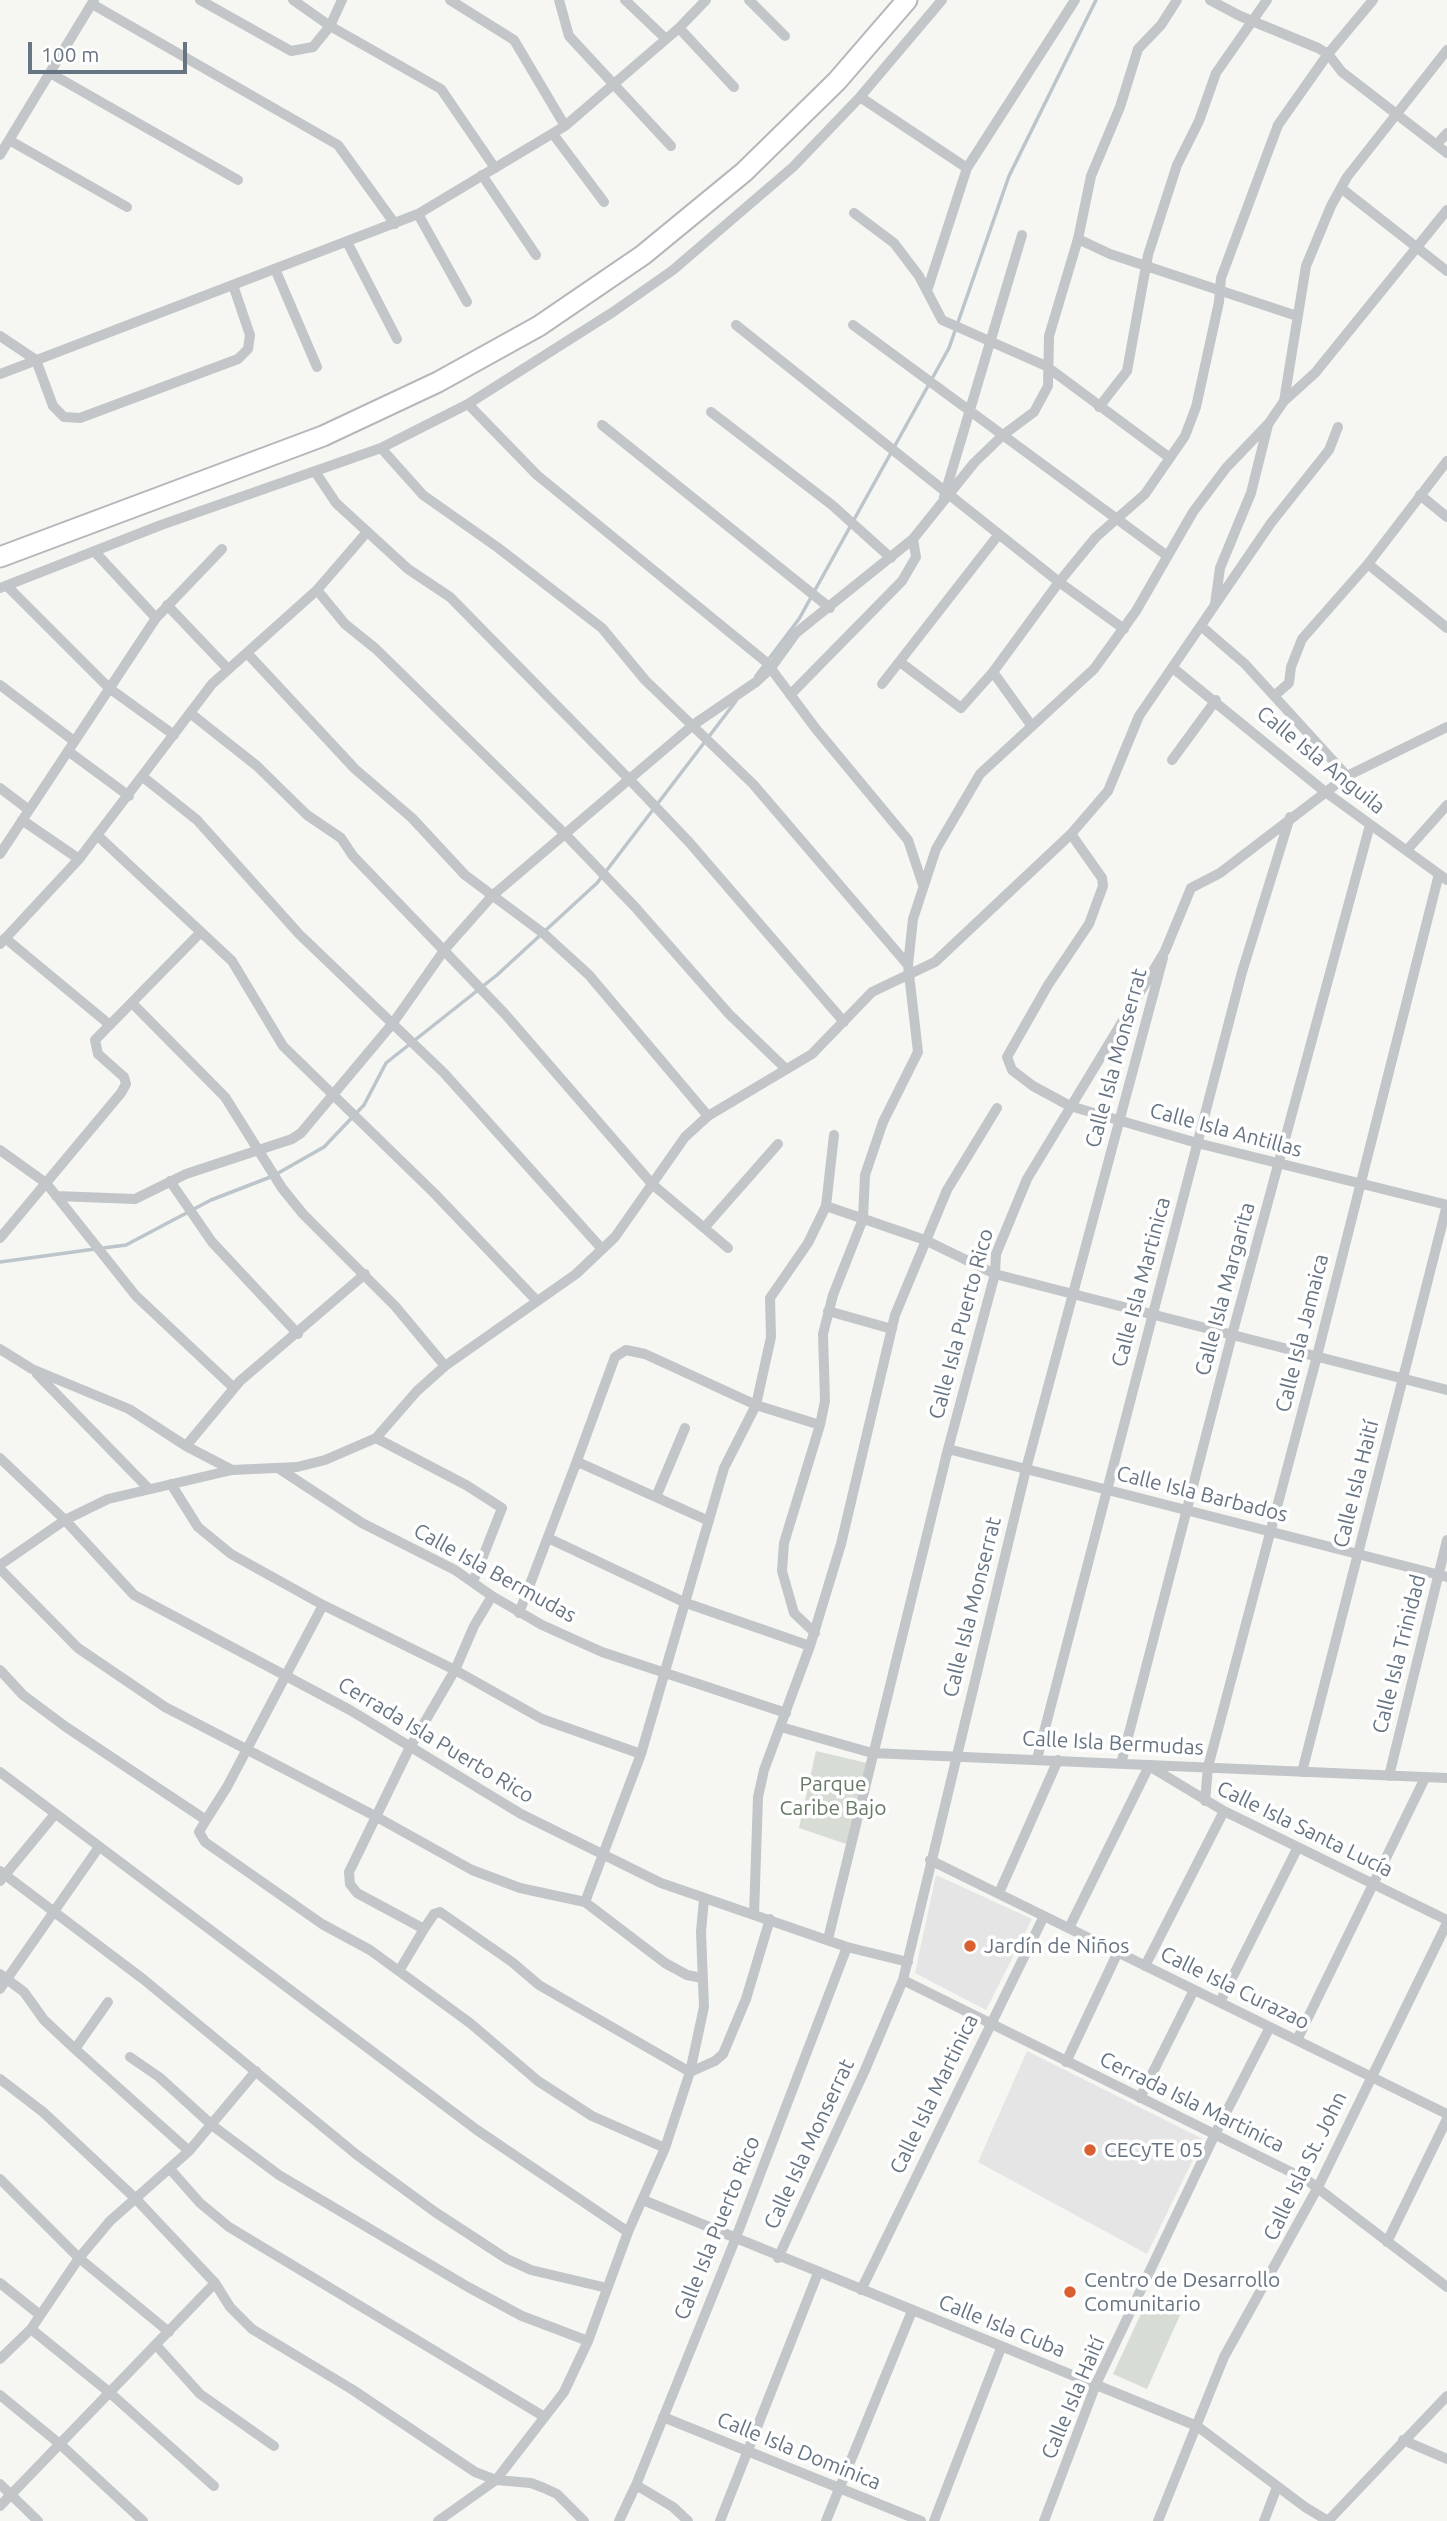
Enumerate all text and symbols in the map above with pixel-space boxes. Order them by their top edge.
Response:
scale bar [32,28,191,72]
text: 100 m [41,42,99,66]
street label: Calle Isla Anguila [1252,701,1390,819]
street label: Calle Isla Monserrat [1080,965,1152,1151]
street label: Calle Isla Antillas [1147,1098,1305,1162]
street label: Calle Isla Martinica [1106,1194,1176,1370]
street label: Calle Isla Margarita [1190,1199,1260,1379]
street label: Calle Isla Puerto Rico [923,1226,999,1422]
street label: Calle Isla Jamaica [1270,1251,1334,1415]
street label: Calle Isla Haití [1328,1418,1384,1550]
street label: Calle Isla Barbados [1114,1461,1290,1527]
street label: Calle Isla Monserrat [937,1514,1007,1700]
street label: Calle Isla Bermudas [409,1518,581,1628]
street label: Calle Isla Trinidad [1367,1572,1431,1736]
street label: Cerrada Isla Puerto Rico [333,1671,539,1809]
street label: Calle Isla Bermudas [1022,1726,1204,1760]
park label: Parque Caribe Bajo [780,1771,886,1821]
street label: Calle Isla Santa Lucía [1213,1775,1397,1883]
place label: Jardín de Niños [984,1933,1129,1959]
marker: Jardín de Niños [962,1938,978,1954]
street label: Calle Isla Curazao [1156,1941,1314,2035]
street label: Calle Isla Martinica [884,2010,984,2178]
street label: Cerrada Isla Martinica [1095,2046,1289,2158]
street label: Calle Isla Monserrat [759,2055,859,2233]
street label: Calle Isla St. John [1258,2087,1352,2245]
street label: Calle Isla Puerto Rico [669,2132,765,2324]
place label: CECyTE 05 [1104,2137,1203,2163]
marker: CECyTE 05 [1082,2142,1098,2158]
place label: Centro de Desarrollo Comunitario [1084,2267,1280,2317]
marker: Centro de Desarrollo Comunitario [1062,2284,1078,2300]
street label: Calle Isla Cuba [935,2289,1069,2363]
street label: Calle Isla Haití [1036,2333,1110,2463]
street label: Calle Isla Dominica [713,2407,885,2495]

